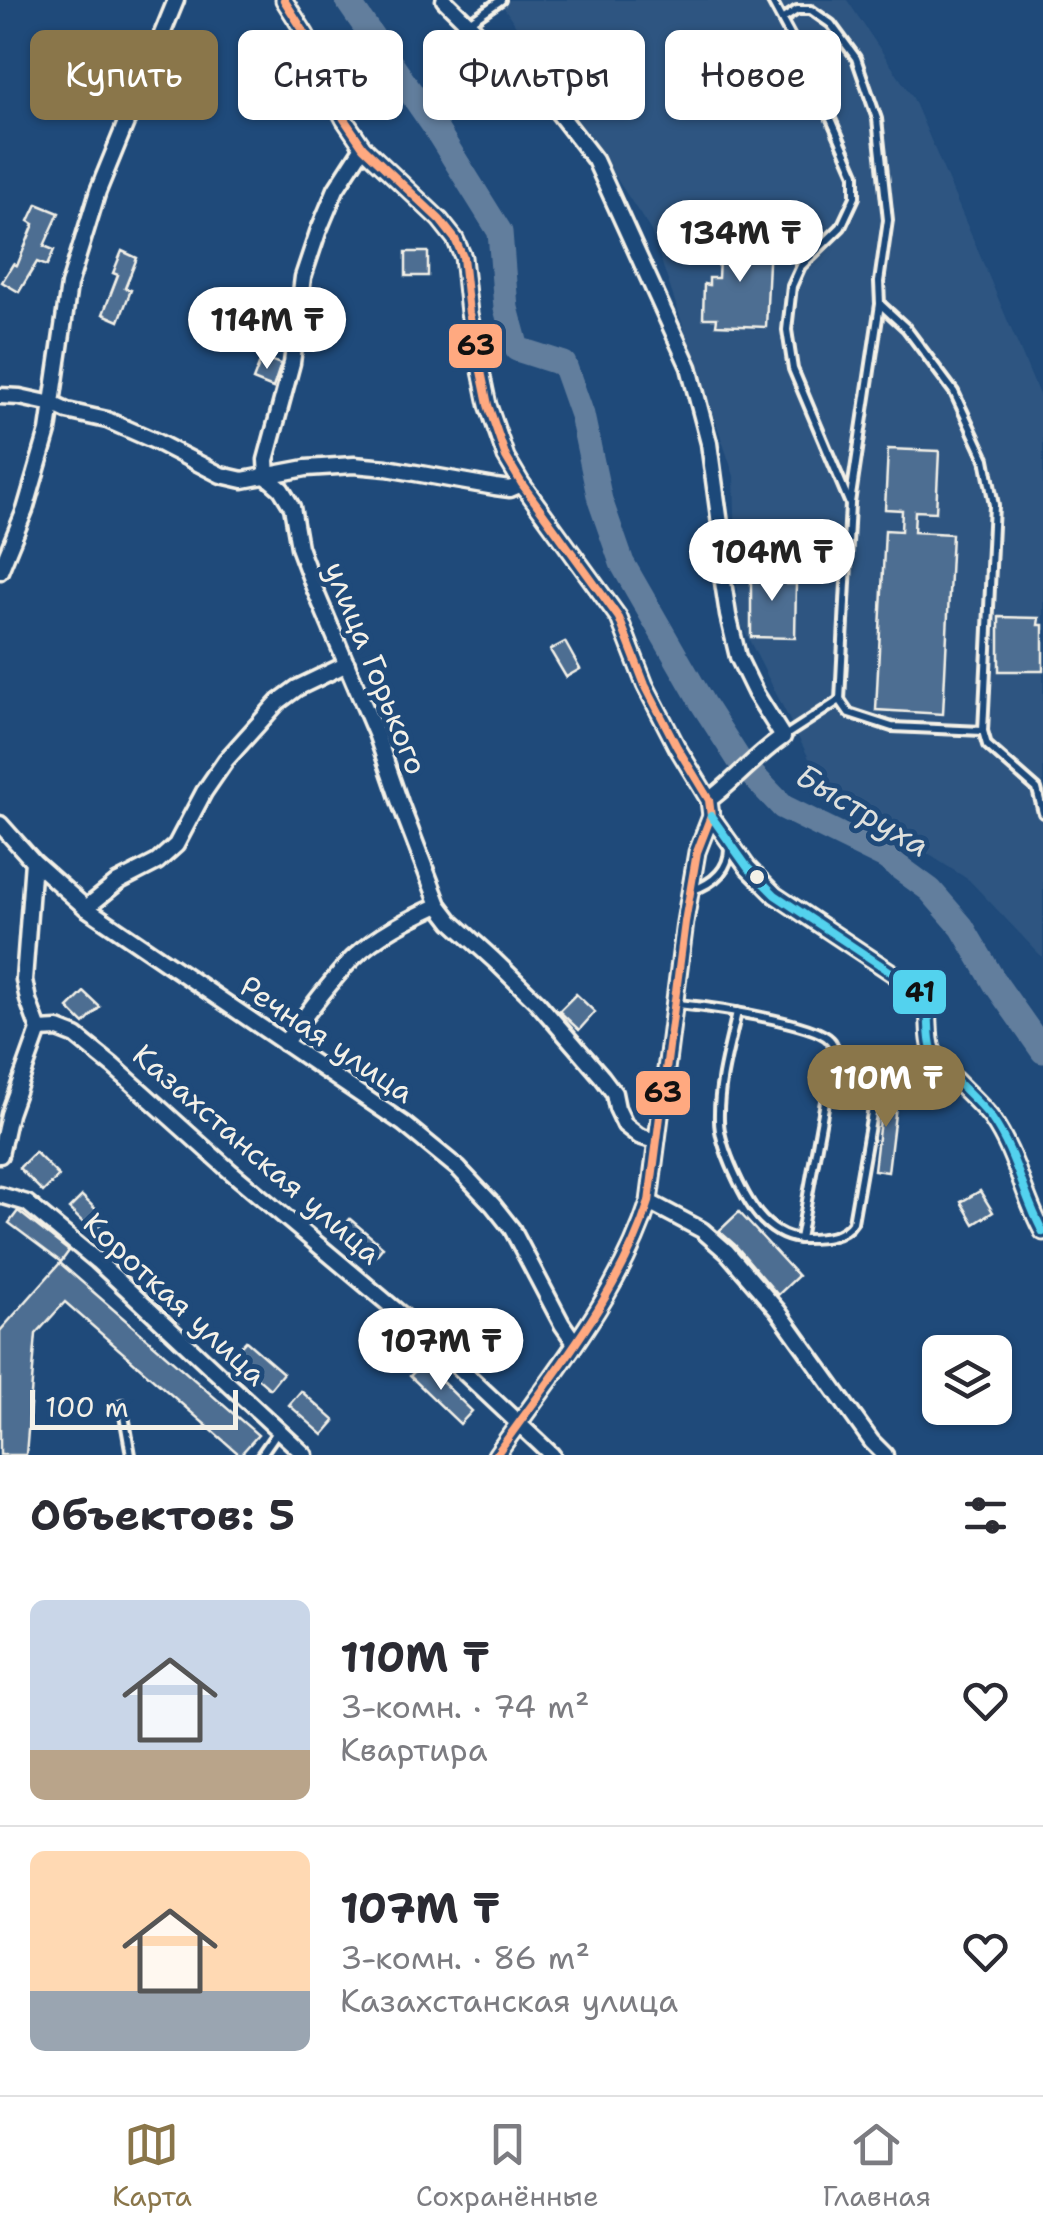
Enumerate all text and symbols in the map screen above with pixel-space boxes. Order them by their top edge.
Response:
chip: Купить [30,30,218,120]
chip: Снять [238,30,403,120]
chip: Фильтры [423,30,645,120]
chip: Новое [665,30,841,120]
pin: 134M ₸ [659,200,821,285]
text: 134M ₸ [679,211,801,254]
pin: 114M ₸ [186,287,348,372]
text: 114M ₸ [210,298,324,341]
line badge: 63 [447,322,504,370]
text: 63 [457,326,495,364]
pin: 104M ₸ [691,519,853,604]
text: 104M ₸ [711,530,833,573]
street label: улица Горького [315,555,437,781]
water label: Быструха [788,753,938,867]
unlabelled marker [747,867,767,887]
street label: Речная улица [232,966,422,1113]
line badge: 41 [891,968,948,1016]
text: 41 [905,973,935,1011]
street label: Казахстанская улица [124,1035,390,1274]
pin: 110M ₸ [805,1045,967,1130]
text: 110M ₸ [829,1056,943,1099]
line badge: 63 [634,1069,692,1117]
text: 63 [644,1073,682,1111]
street label: Короткая улица [74,1203,276,1395]
pin: 107M ₸ [360,1308,522,1393]
text: 107M ₸ [380,1319,502,1362]
map controls [922,1335,1012,1425]
button: layers [922,1335,1012,1425]
scale bar [30,1385,238,1430]
text: 100 m [45,1388,129,1426]
text: Объектов: 5 [30,1487,295,1543]
icon: filters [958,1488,1013,1543]
text: 110M ₸ [340,1629,489,1685]
icon: home [110,1640,230,1760]
icon: heart [958,1673,1013,1728]
text: 3-комн. · 74 m² [340,1685,590,1728]
text: Квартира [340,1728,488,1771]
text: 107M ₸ [340,1880,499,1936]
icon: home [110,1891,230,2011]
icon: heart [958,1924,1013,1979]
text: 3-комн. · 86 m² [340,1936,590,1979]
text: Казахстанская улица [340,1979,678,2022]
tab: Карта [112,2117,192,2215]
tab: Сохранённые [416,2117,599,2215]
tab: Главная [823,2117,931,2215]

